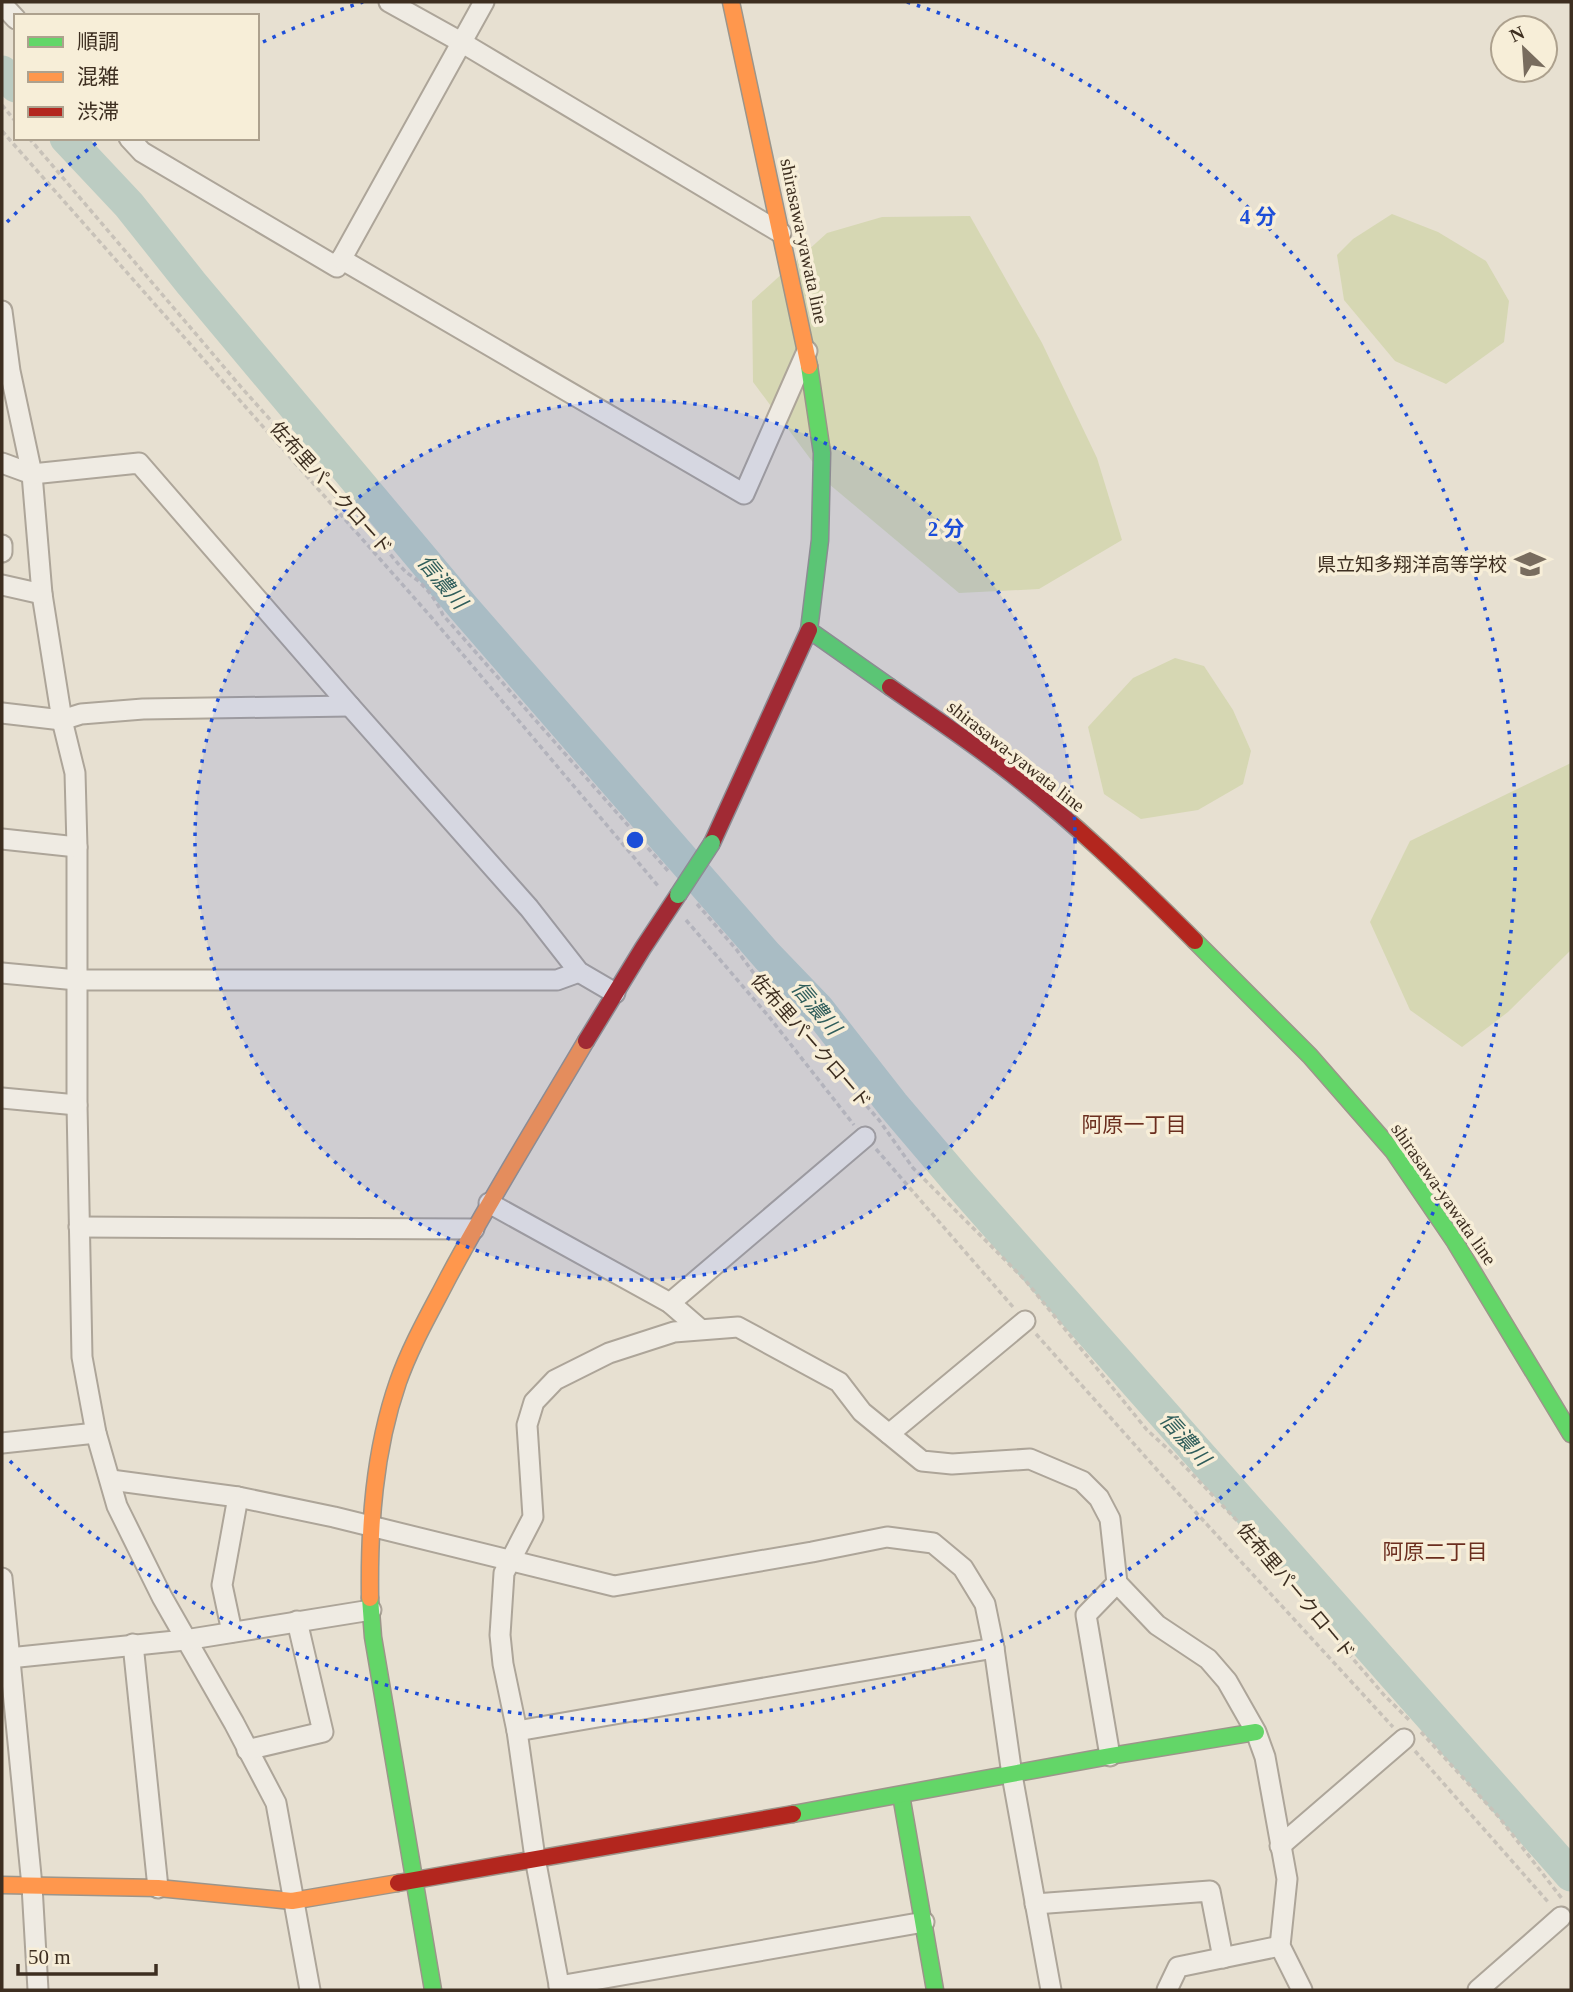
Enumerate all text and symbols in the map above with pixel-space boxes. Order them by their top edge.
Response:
legend [14,14,259,140]
north arrow [1489,14,1559,84]
text: N [1506,22,1528,46]
text: 順調 [77,30,119,54]
text: 混雑 [77,65,119,89]
text: 渋滞 [77,100,119,124]
street label: shirasawa-yawata line [776,157,832,325]
text: 4 分 [1240,205,1276,229]
street label: 佐布里パークロード [266,417,396,559]
text: 2 分 [928,517,964,541]
school or university icon: 県立知多翔洋高等学校 [1513,547,1547,581]
water label: 信濃川 [413,550,473,615]
place label: 県立知多翔洋高等学校 [1317,554,1507,575]
street label: shirasawa-yawata line [943,696,1089,816]
centre of rings [623,828,647,852]
street label: 佐布里パークロード [747,970,875,1112]
water label: 信濃川 [787,976,847,1041]
district label: 阿原一丁目 [1082,1113,1187,1137]
street label: shirasawa-yawata line [1387,1119,1501,1269]
water label: 信濃川 [1155,1408,1216,1472]
street label: 佐布里パークロード [1233,1519,1359,1663]
district label: 阿原二丁目 [1383,1540,1488,1564]
scale bar [18,1932,156,1976]
text: 50 m [28,1945,71,1969]

